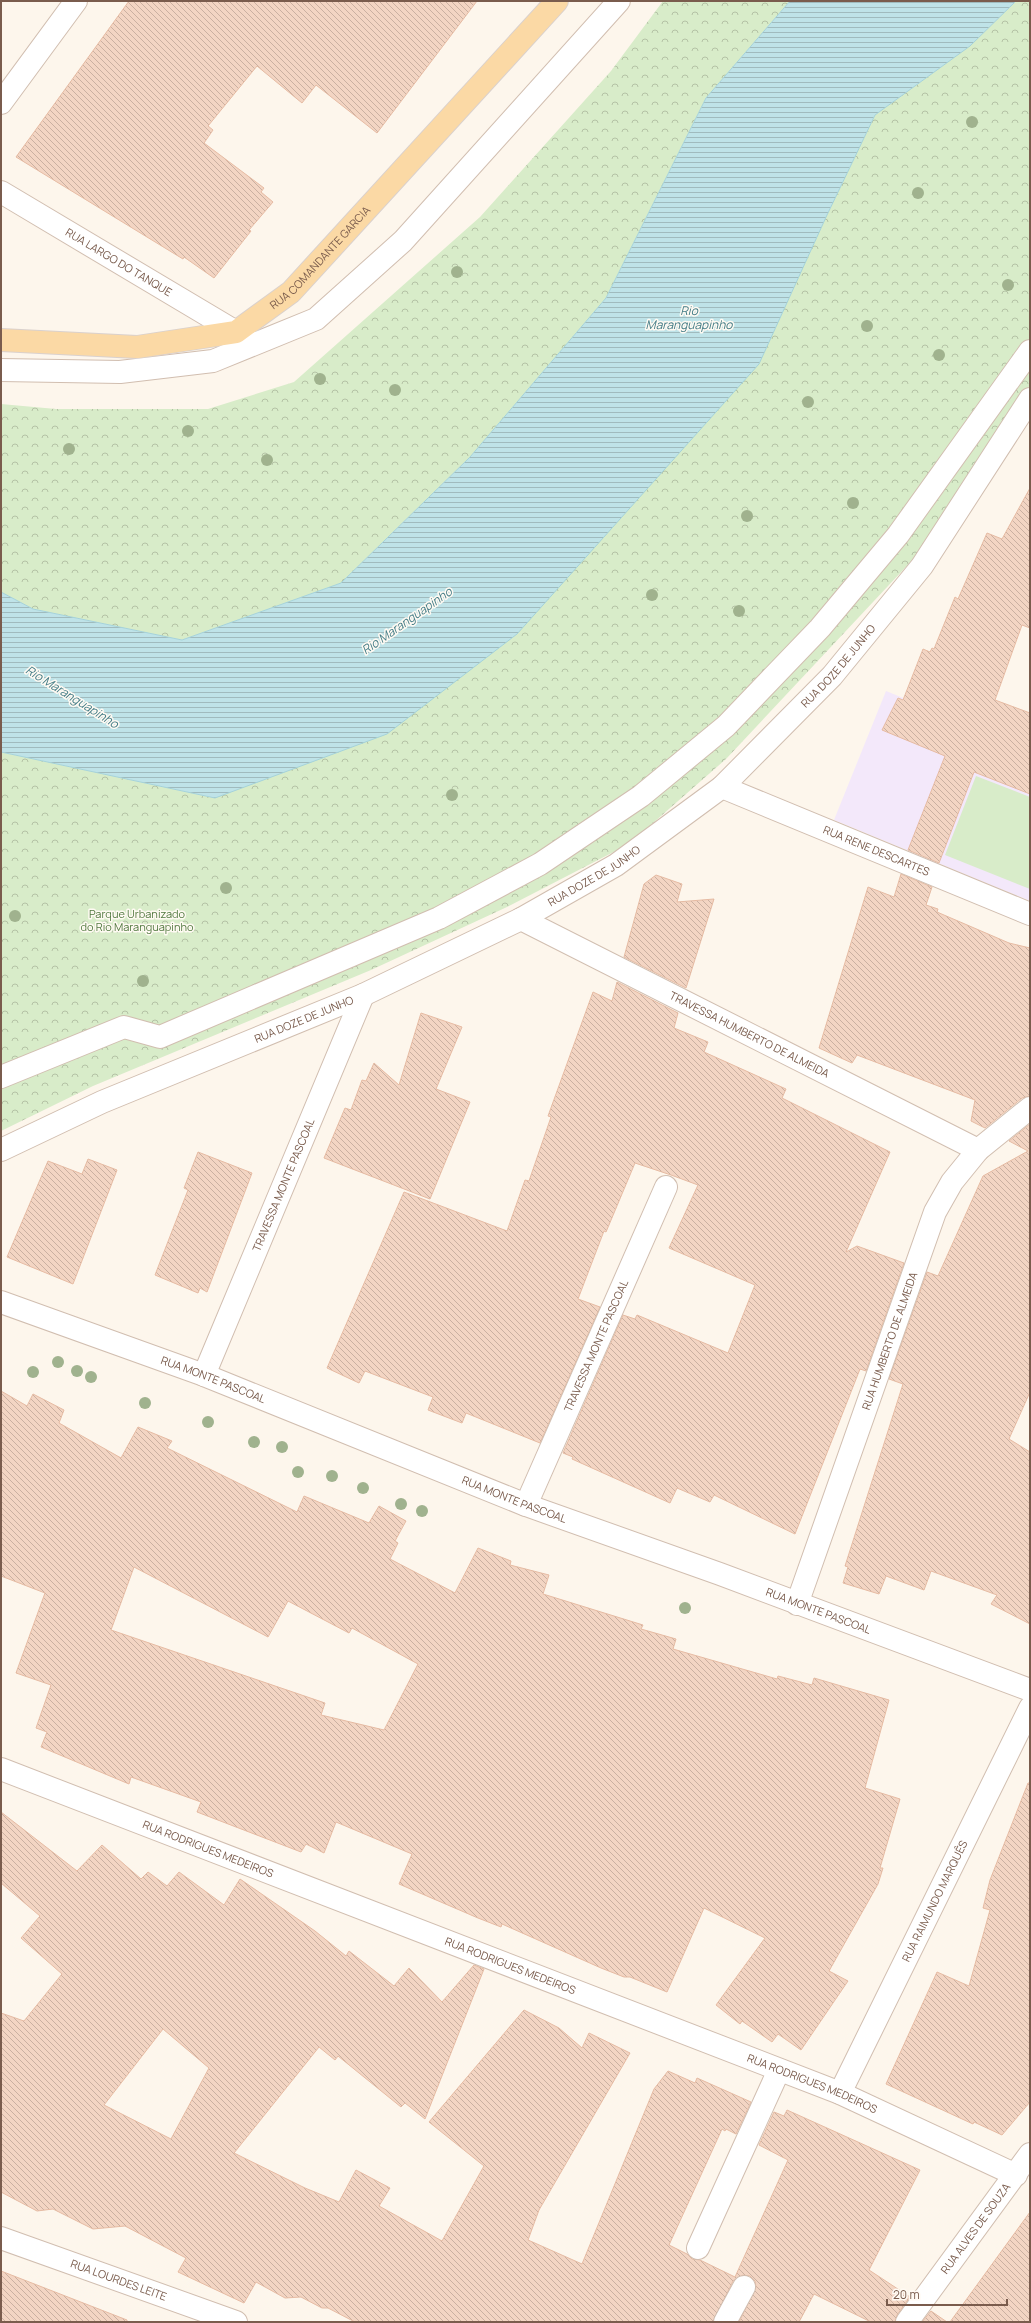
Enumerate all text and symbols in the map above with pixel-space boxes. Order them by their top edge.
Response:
street label: RUA COMANDANTE GARCIA [266,202,373,312]
street label: RUA LARGO DO TANQUE [63,224,175,299]
water label: Rio Maranguapinho [646,302,733,333]
water label: Rio Maranguapinho [358,583,456,658]
street label: RUA DOZE DE JUNHO [797,621,878,710]
water label: Rio Maranguapinho [23,661,123,733]
street label: RUA RENE DESCARTES [821,822,932,879]
street label: RUA DOZE DE JUNHO [545,842,643,909]
park label: Parque Urbanizado do Rio Maranguapinho [81,906,194,934]
street label: TRAVESSA HUMBERTO DE ALMEIDA [667,987,832,1081]
street label: RUA DOZE DE JUNHO [252,992,356,1046]
street label: TRAVESSA MONTE PASCOAL [249,1116,318,1254]
street label: RUA HUMBERTO DE ALMEIDA [858,1270,920,1412]
street label: TRAVESSA MONTE PASCOAL [560,1277,631,1414]
street label: RUA MONTE PASCOAL [159,1352,268,1406]
street label: RUA MONTE PASCOAL [460,1472,569,1526]
street label: RUA MONTE PASCOAL [764,1584,874,1637]
street label: RUA RODRIGUES MEDEIROS [141,1816,276,1881]
street label: RUA RAIMUNDO MARQUÊS [898,1837,971,1964]
street label: RUA RODRIGUES MEDEIROS [443,1933,578,1997]
street label: RUA RODRIGUES MEDEIROS [745,2050,880,2116]
street label: RUA ALVES DE SOUZA [937,2180,1013,2277]
street label: RUA LOURDES LEITE [69,2255,169,2304]
scale bar [887,2281,1007,2307]
text: 20 m [893,2286,920,2303]

